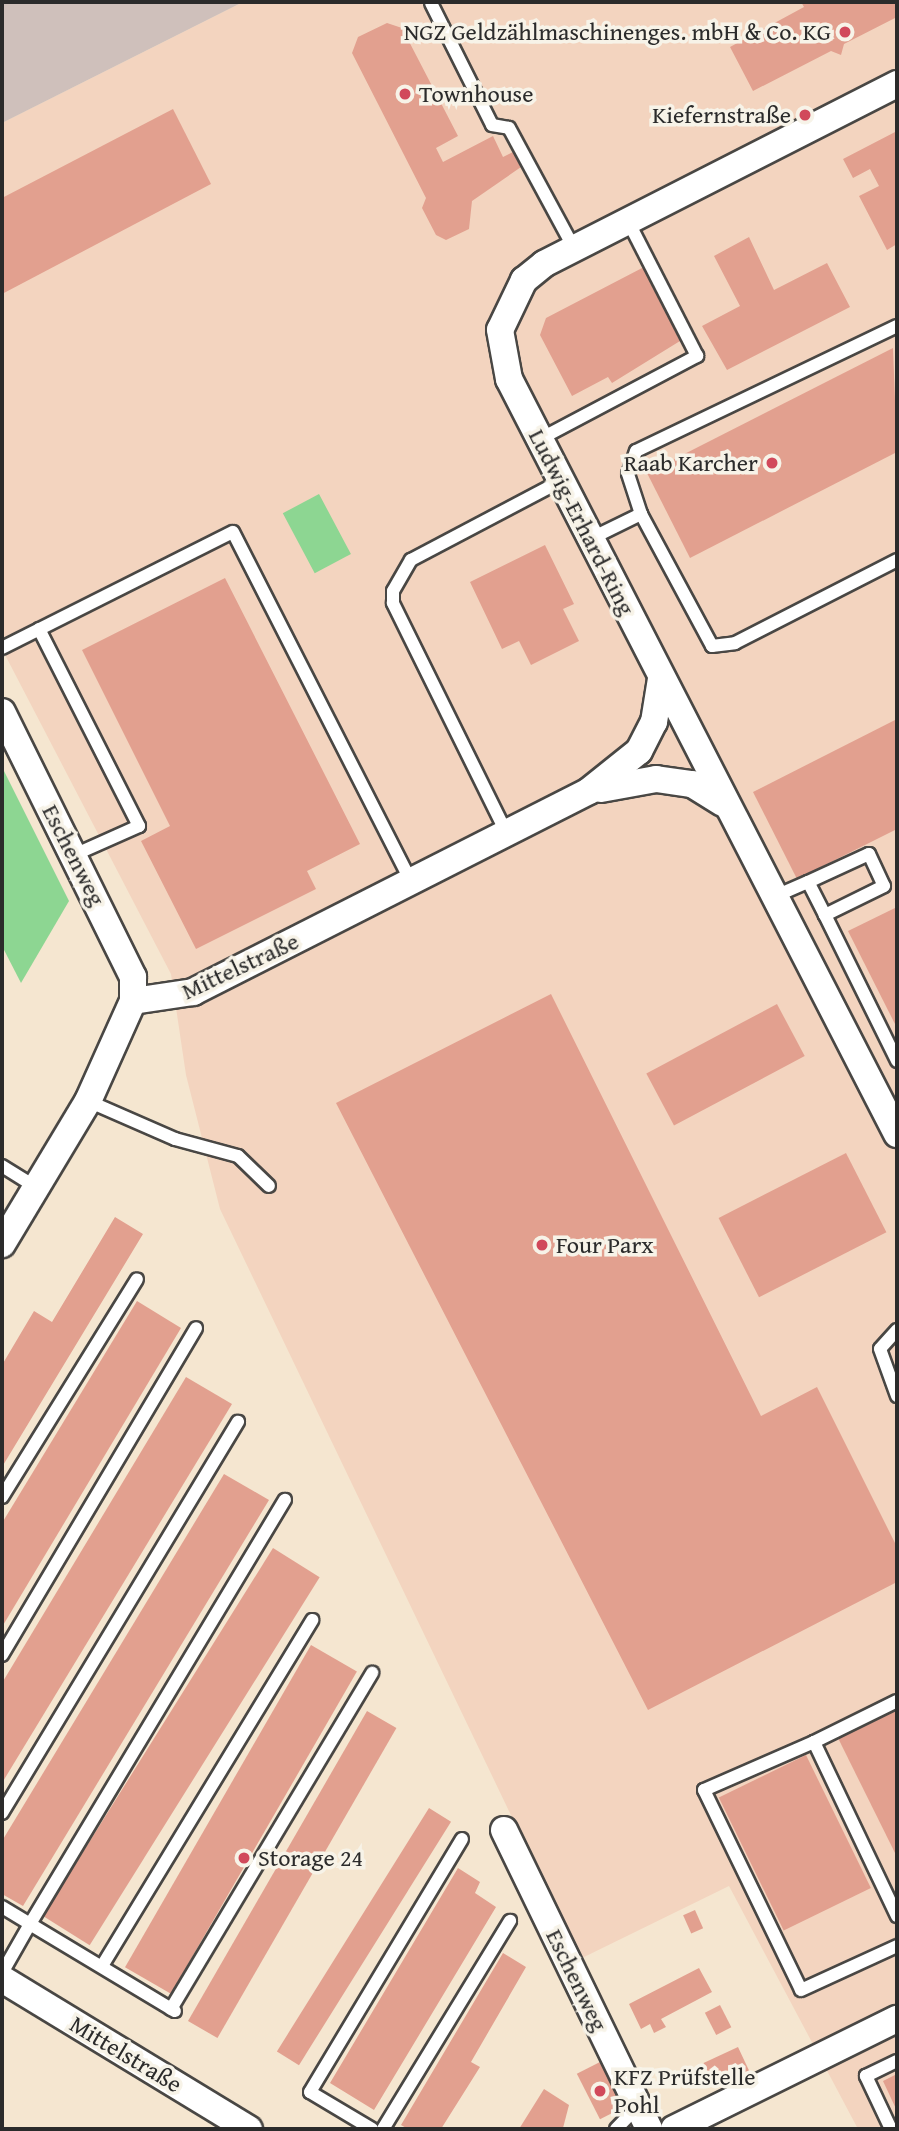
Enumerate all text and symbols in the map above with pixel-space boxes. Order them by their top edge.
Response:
place label: NGZ Geldzählmaschinenges. mbH & Co. KG [404,18,831,46]
marker: NGZ Geldzählmaschinenges. mbH & Co. KG [837,24,853,40]
place label: Townhouse [419,80,533,108]
marker: Townhouse [397,86,413,102]
place label: Kiefernstraße [652,101,791,129]
marker: Kiefernstraße [797,107,813,123]
street label: Ludwig-Erhard-Ring [523,424,641,620]
place label: Raab Karcher [624,449,758,477]
marker: Raab Karcher [764,455,780,471]
street label: Eschenweg [36,799,112,911]
street label: Mittelstraße [177,926,303,1006]
place label: Four Parx [556,1231,654,1259]
marker: Four Parx [534,1237,550,1253]
place label: Storage 24 [258,1844,363,1872]
marker: Storage 24 [236,1850,252,1866]
street label: Eschenweg [540,1924,614,2036]
street label: Mittelstraße [65,2009,187,2099]
place label: KFZ Prüfstelle Pohl [614,2063,755,2119]
marker: KFZ Prüfstelle Pohl [592,2083,608,2099]

